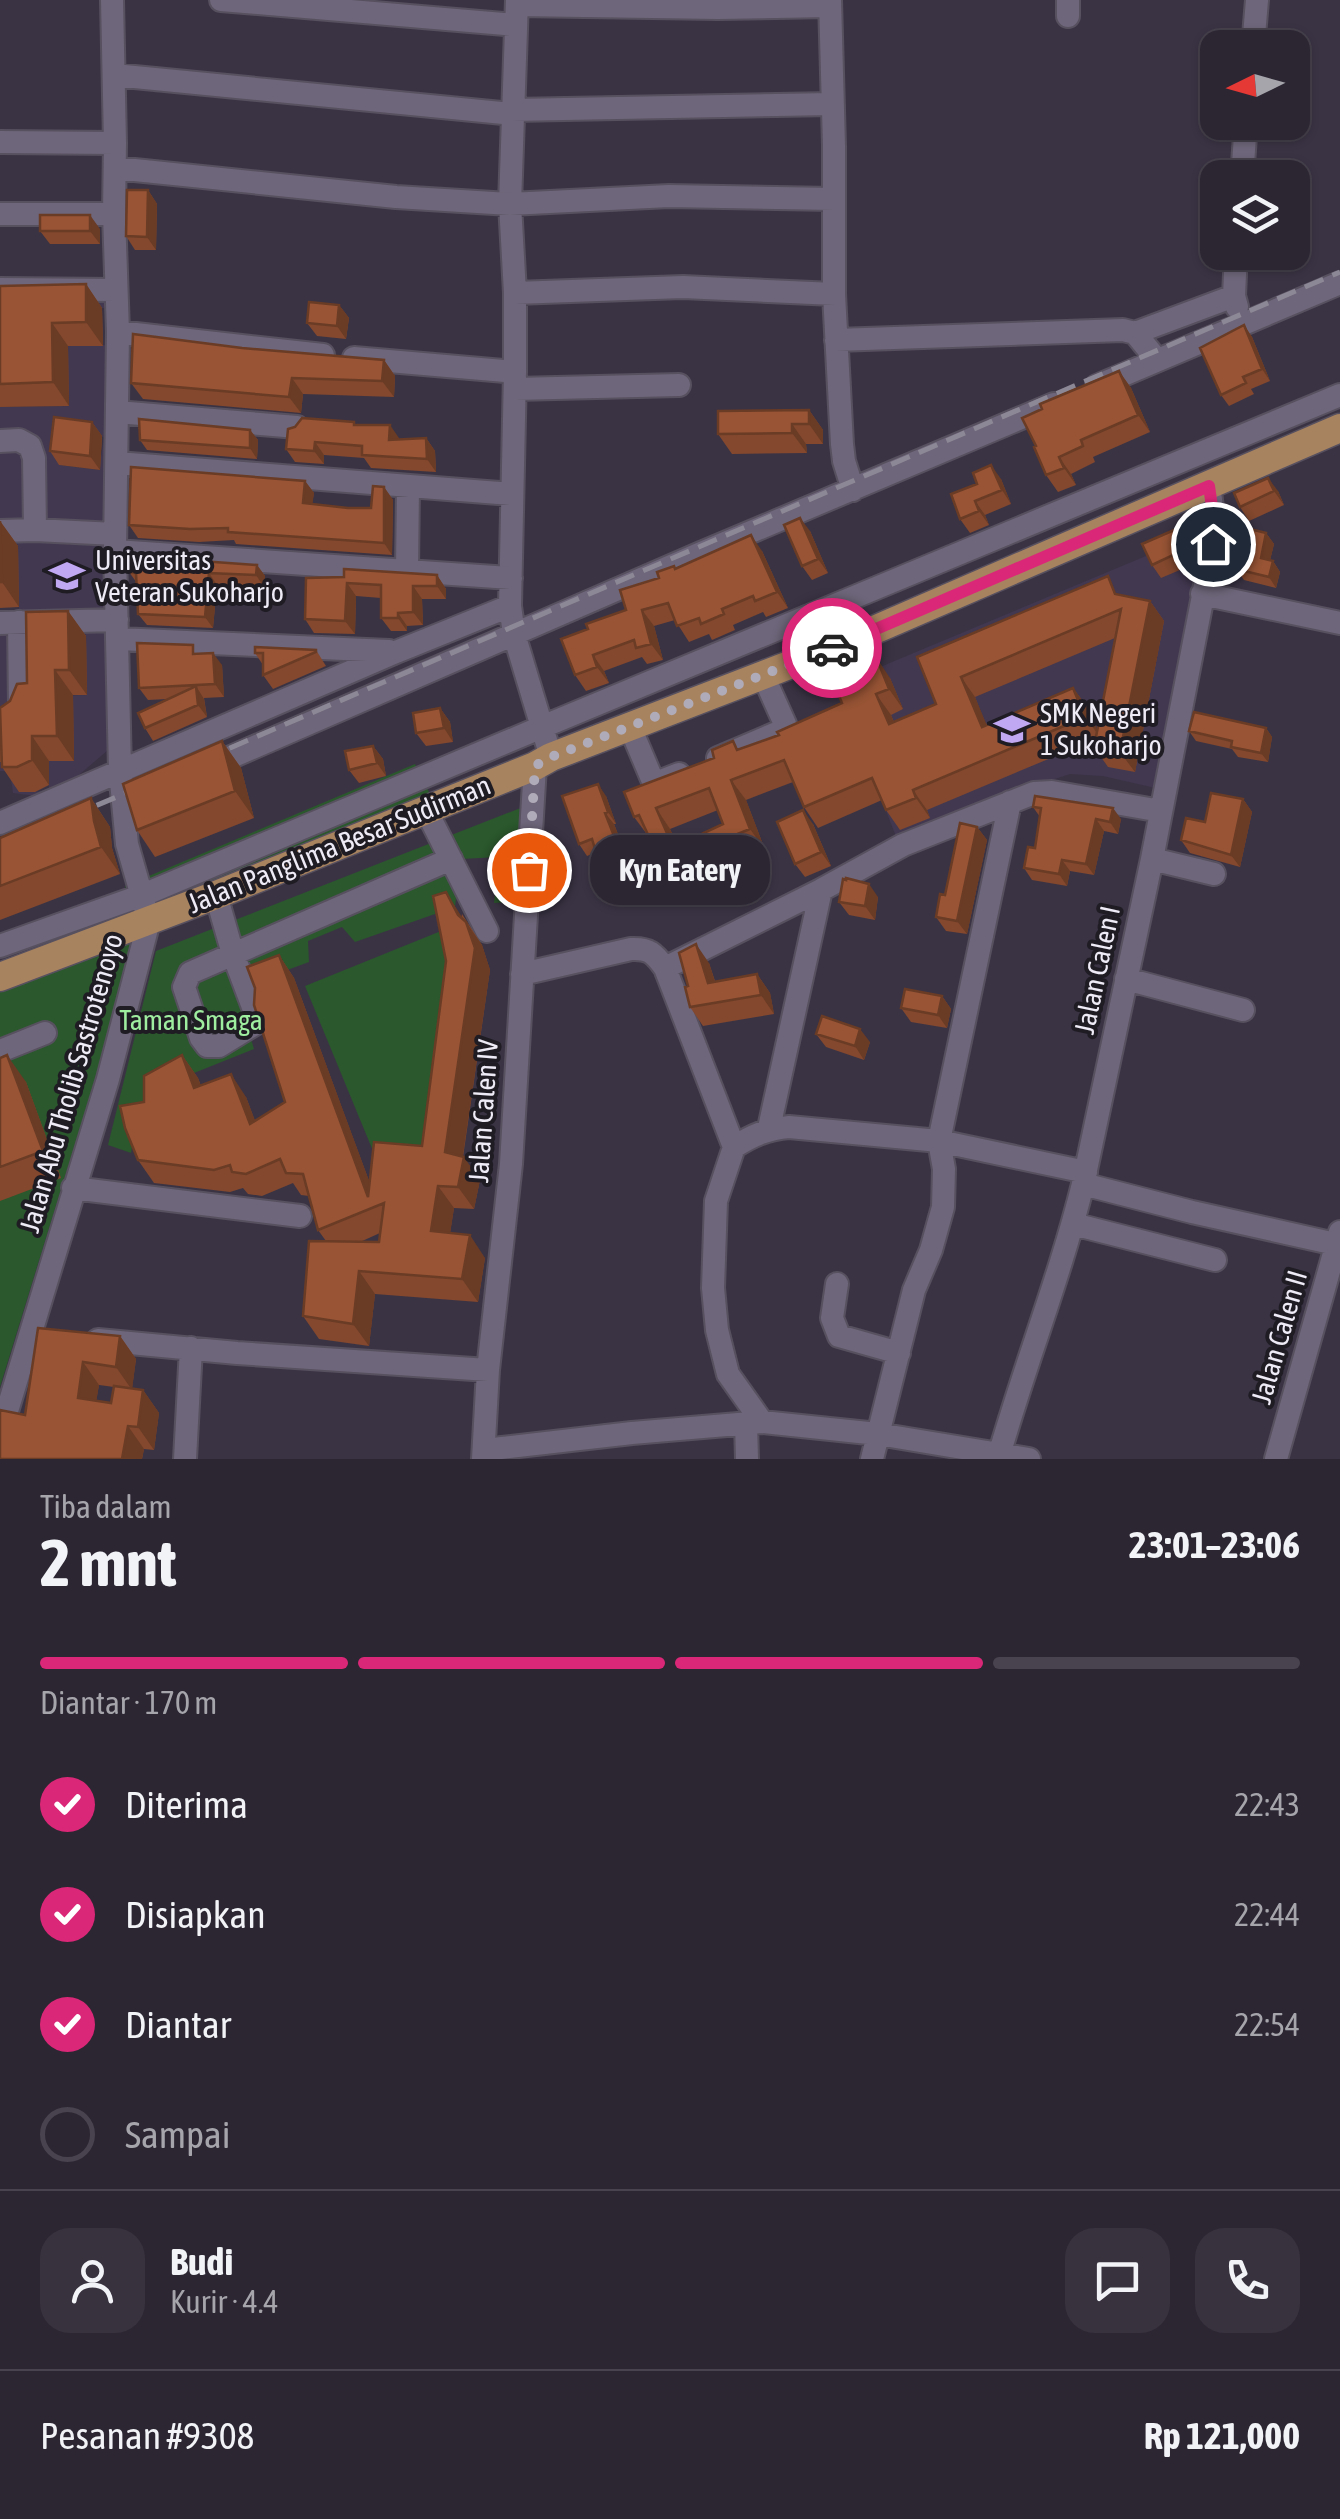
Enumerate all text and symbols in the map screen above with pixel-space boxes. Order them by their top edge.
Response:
north arrow [1200,30,1310,140]
map controls [1200,30,1310,270]
button: layers [1200,160,1310,270]
pin [1171,502,1256,587]
icon: home [1186,517,1241,572]
place label: Universitas Veteran Sukoharjo [95,544,284,608]
school or university icon: Universitas Veteran Sukoharjo [48,557,86,595]
courier [782,598,882,698]
icon: car [805,621,860,676]
place label: SMK Negeri 1 Sukoharjo [1040,697,1162,761]
school or university icon: SMK Negeri 1 Sukoharjo [993,710,1031,748]
street label: Jalan Panglima Besar Sudirman [183,769,495,919]
pin [487,828,572,913]
callout: Kyn Eatery [589,835,769,905]
icon: bag [502,843,557,898]
text: Kyn Eatery [619,851,741,888]
street label: Jalan Calen I [1068,903,1126,1037]
street label: Jalan Abu Tholib Sastrotenoyo [13,930,129,1236]
park label: Taman Smaga [119,1004,263,1036]
street label: Jalan Calen IV [462,1038,504,1184]
street label: Jalan Calen II [1245,1267,1313,1407]
text: Tiba dalam [40,1488,172,1525]
text: 23:01–23:06 [1129,1523,1300,1566]
text: 2 mnt [40,1525,177,1600]
text: Diantar · 170 m [40,1684,217,1721]
icon: check [40,1777,95,1832]
text: Diterima [125,1783,248,1826]
text: 22:43 [1234,1786,1300,1823]
icon: check [40,1887,95,1942]
text: Disiapkan [125,1893,266,1936]
text: 22:44 [1234,1896,1300,1933]
icon: check [40,1997,95,2052]
text: Diantar [125,2003,231,2046]
text: 22:54 [1234,2006,1300,2043]
text: Sampai [125,2113,230,2156]
button: person [40,2228,145,2333]
button: chat [1065,2228,1170,2333]
button: phone [1195,2228,1300,2333]
text: Budi [170,2240,233,2283]
text: Kurir · 4.4 [170,2283,278,2320]
text: Pesanan #9308 [40,2414,254,2457]
text: Rp 121,000 [1144,2414,1300,2457]

